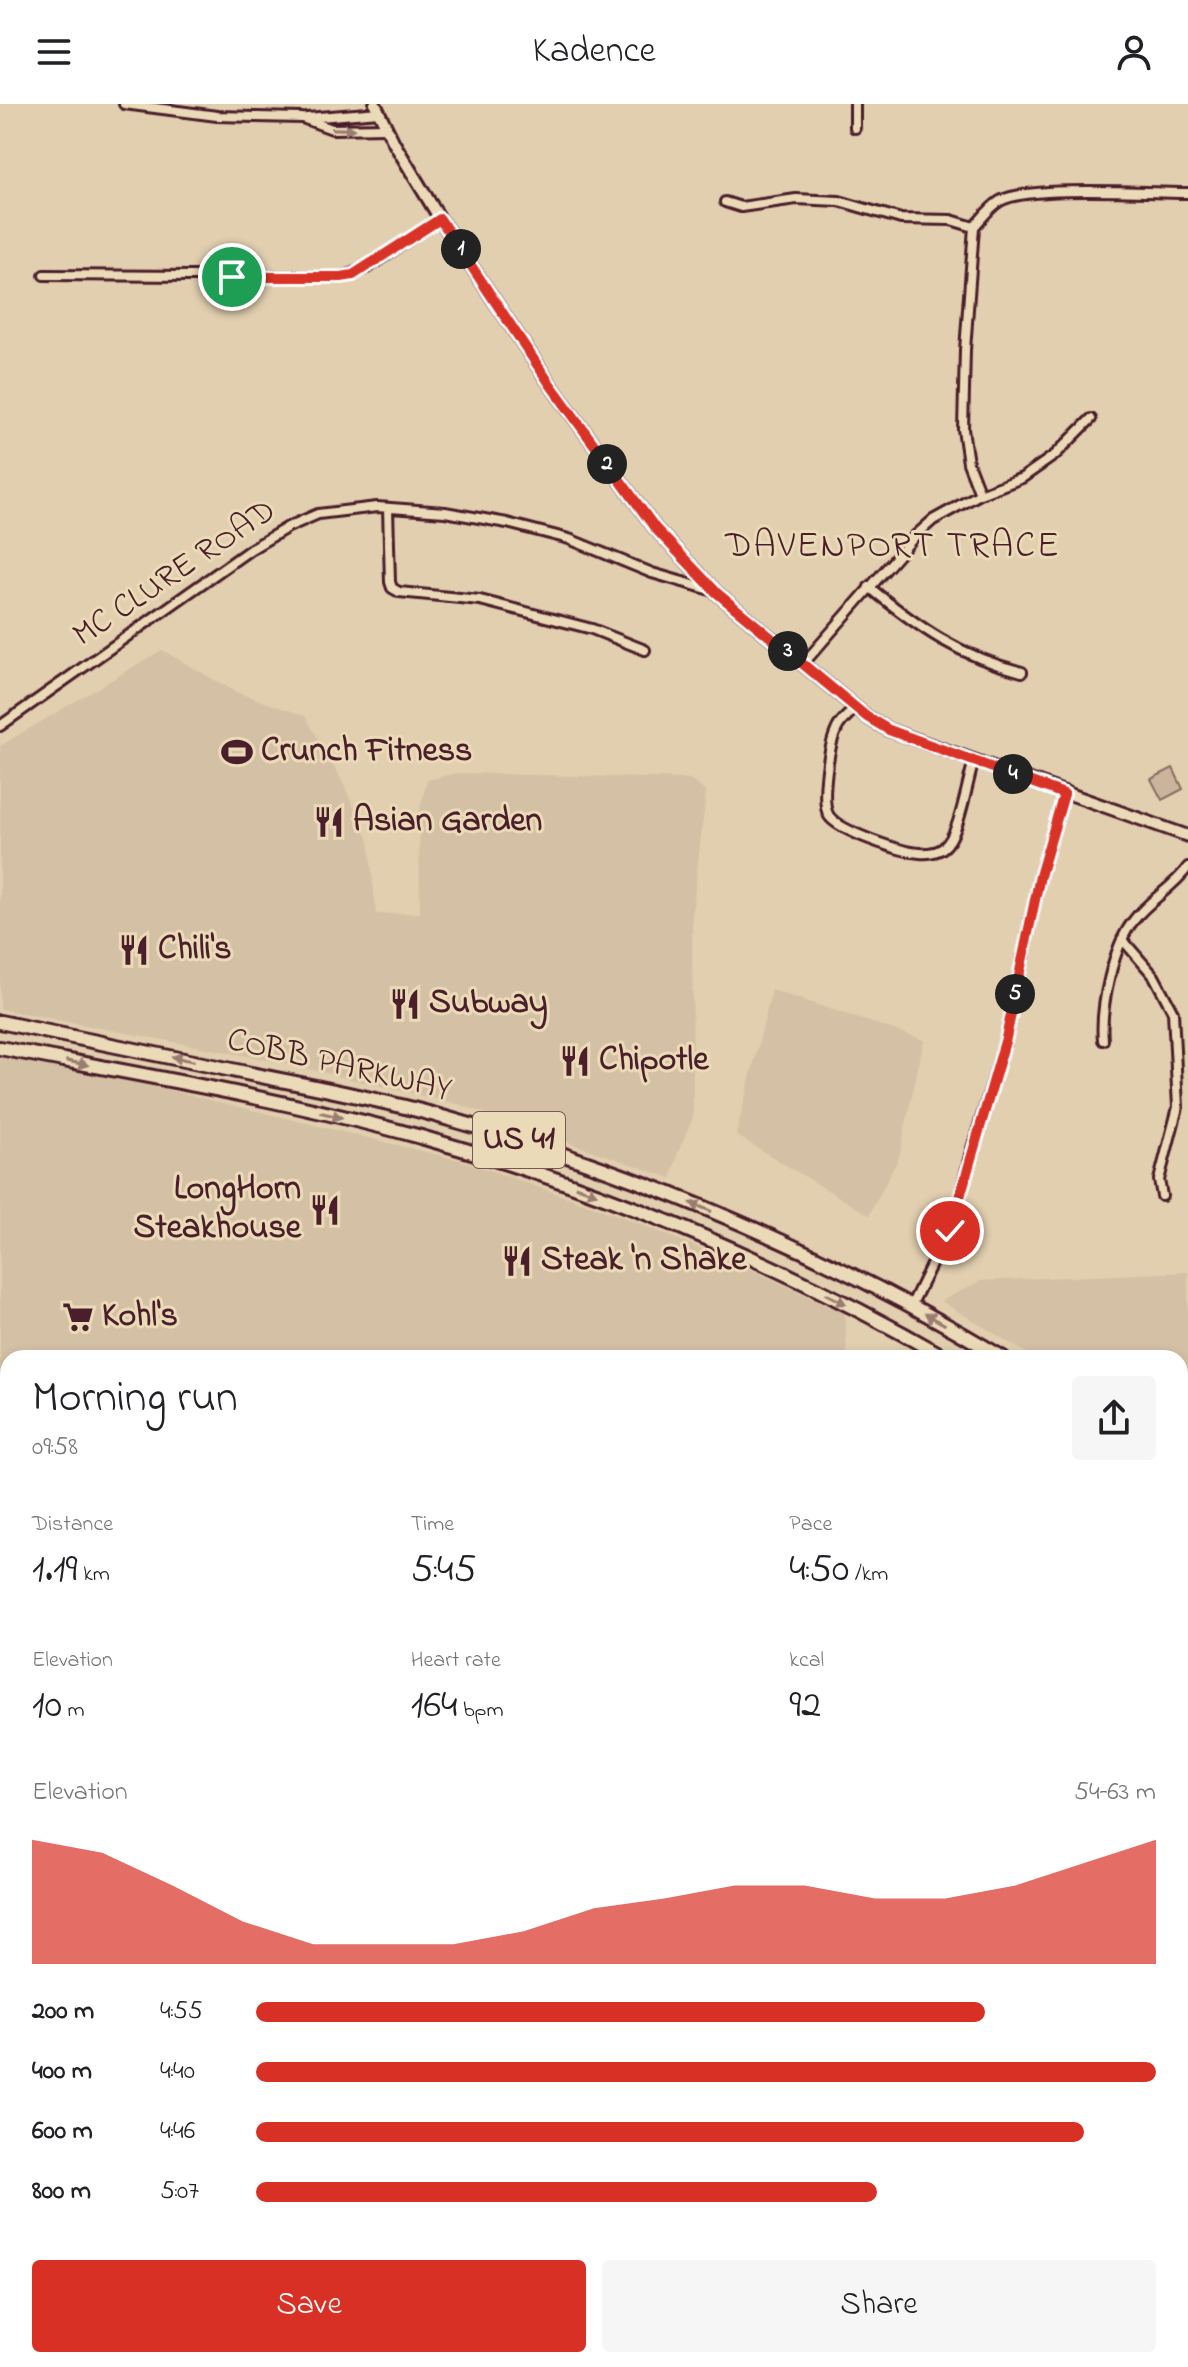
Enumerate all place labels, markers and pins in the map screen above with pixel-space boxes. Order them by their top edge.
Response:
pin: 1 [441,229,481,269]
pin [198,243,266,311]
pin: 2 [587,444,627,484]
pin: 3 [768,631,808,671]
place label: Crunch Fitness [261,727,472,777]
sports icon: Crunch Fitness [220,735,254,769]
pin: 4 [993,754,1033,794]
place label: Asian Garden [353,797,542,847]
restaurant icon: Asian Garden [312,805,346,839]
place label: Chili's [158,925,232,975]
restaurant icon: Chili's [117,933,151,967]
pin: 5 [995,974,1035,1014]
place label: Subway [429,979,548,1030]
restaurant icon: Subway [388,987,422,1021]
place label: Chipotle [599,1036,709,1086]
restaurant icon: Chipotle [558,1044,592,1078]
place label: LongHorn Steakhouse [134,1165,302,1254]
restaurant icon: LongHorn Steakhouse [308,1193,342,1227]
pin [916,1197,984,1265]
place label: Steak 'n Shake [541,1236,747,1286]
restaurant icon: Steak 'n Shake [500,1244,534,1278]
place label: Kohl's [102,1292,178,1342]
supermarket icon: Kohl's [61,1300,95,1334]

